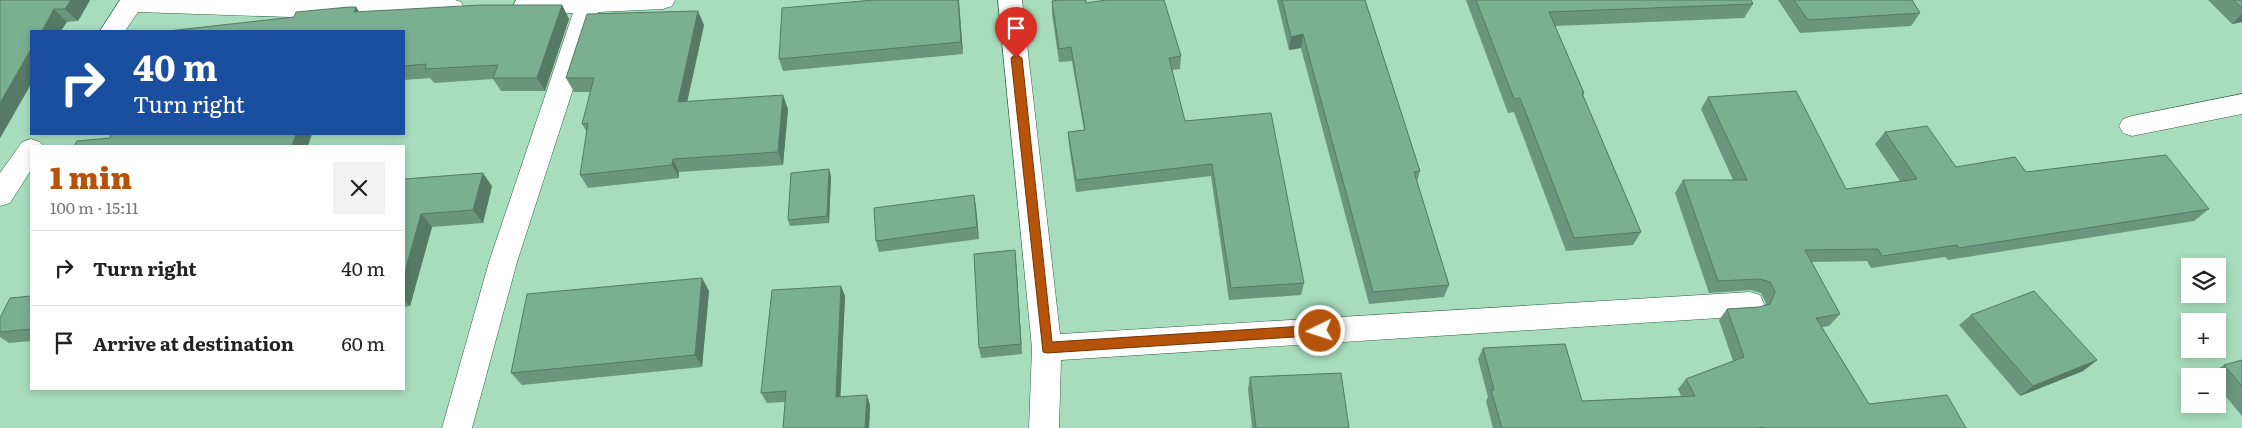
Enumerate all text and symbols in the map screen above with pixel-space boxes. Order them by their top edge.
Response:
pin [995,7,1037,58]
icon: arrive [1002,14,1030,42]
text: 40 m [133,40,218,92]
icon: right [50,50,115,115]
text: Turn right [133,87,245,120]
text: 1 min [50,154,132,198]
button: close [333,162,385,214]
text: 100 m · 15:11 [50,195,138,219]
icon: right [50,254,78,282]
text: Turn right [93,254,197,282]
text: 40 m [341,254,385,282]
map controls [2181,258,2226,413]
button: layers [2181,258,2226,303]
position arrow [1293,304,1345,356]
button: + [2181,313,2226,358]
icon: arrive [50,329,78,357]
text: Arrive at destination [93,329,294,357]
text: 60 m [342,329,385,357]
button: − [2181,368,2226,413]

